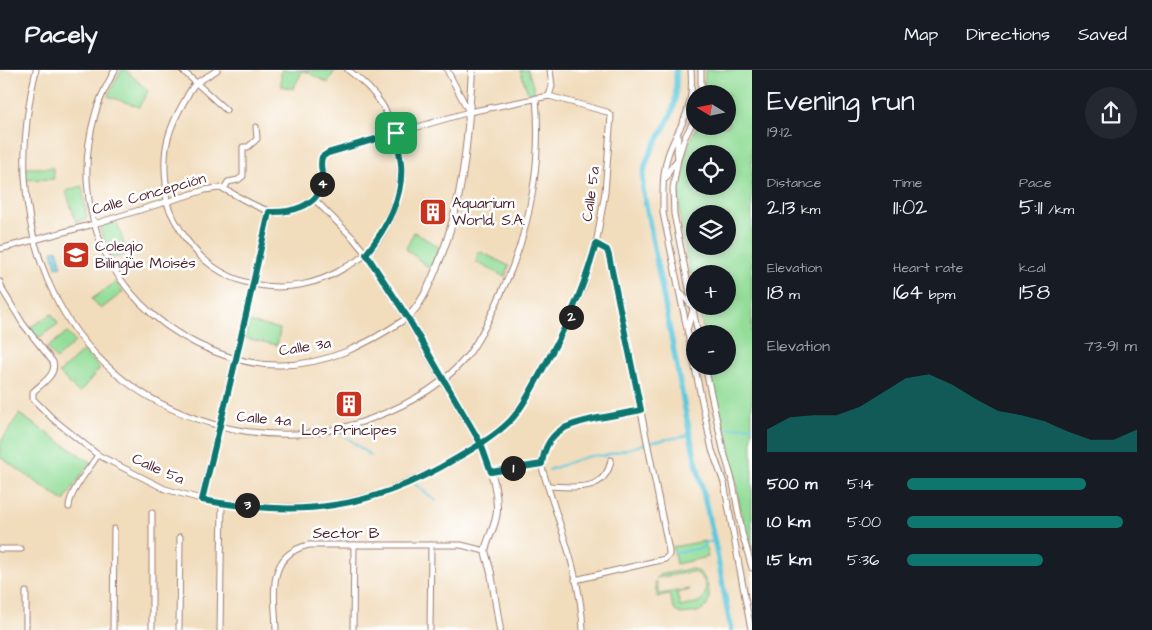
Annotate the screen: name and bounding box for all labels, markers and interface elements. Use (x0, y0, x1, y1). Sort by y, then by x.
text: Pacely (25, 18, 98, 52)
text: Map (904, 22, 938, 47)
text: Directions (966, 22, 1050, 47)
text: Saved (1078, 22, 1127, 47)
text: Evening run (767, 82, 915, 121)
north arrow (686, 85, 736, 135)
map controls (686, 85, 736, 375)
button: share (1085, 87, 1137, 139)
pin (375, 112, 417, 154)
icon: arrive (382, 119, 410, 147)
text: 19:12 (767, 121, 792, 143)
button: locate (686, 145, 736, 195)
street label: Calle 5a (577, 165, 605, 223)
street label: Calle Concepción (90, 168, 209, 220)
pin: 4 (310, 172, 334, 196)
text: Distance (767, 173, 821, 193)
text: Time (893, 173, 922, 193)
text: Pace (1019, 173, 1051, 193)
text: 4 (318, 174, 327, 194)
place label: Aquarium World, S.A. (452, 193, 525, 231)
text: 2.13 (767, 193, 795, 222)
text: 11:02 (893, 193, 927, 222)
text: 5:11 (1019, 193, 1043, 222)
building icon: Aquarium World, S.A. (418, 197, 448, 227)
text: km (795, 200, 820, 220)
text: /km (1043, 200, 1074, 220)
button: layers (686, 205, 736, 255)
place label: Colegio Bilingüe Moisés (95, 236, 196, 275)
school or university icon: Colegio Bilingüe Moisés (61, 240, 91, 270)
text: Elevation (767, 258, 822, 278)
text: Heart rate (893, 258, 963, 278)
text: kcal (1019, 258, 1046, 278)
button: + (686, 265, 736, 315)
text: 18 (767, 278, 783, 307)
text: 164 (893, 278, 923, 307)
text: 158 (1019, 278, 1050, 307)
text: m (783, 285, 800, 305)
text: bpm (923, 285, 955, 305)
pin: 2 (558, 304, 584, 330)
text: 2 (567, 307, 576, 327)
button: − (686, 325, 736, 375)
street label: Calle 3a (278, 332, 333, 361)
text: Elevation (767, 335, 830, 357)
text: 73–91 m (1084, 335, 1137, 357)
building icon: Los Principes (334, 389, 364, 419)
street label: Calle 4a (236, 406, 293, 432)
place label: Los Principes (301, 420, 397, 441)
street label: Calle 5a (128, 448, 188, 490)
pin: 1 (500, 456, 526, 480)
text: 1 (513, 458, 514, 478)
text: 500 m (767, 473, 817, 495)
text: 5:14 (847, 473, 874, 495)
pin: 3 (234, 492, 260, 518)
text: 3 (244, 495, 251, 515)
text: 1.0 km (767, 511, 810, 533)
text: 5:00 (847, 511, 881, 533)
street label: Sector B (313, 523, 380, 544)
text: 1.5 km (767, 549, 811, 571)
text: 5:36 (847, 549, 879, 571)

